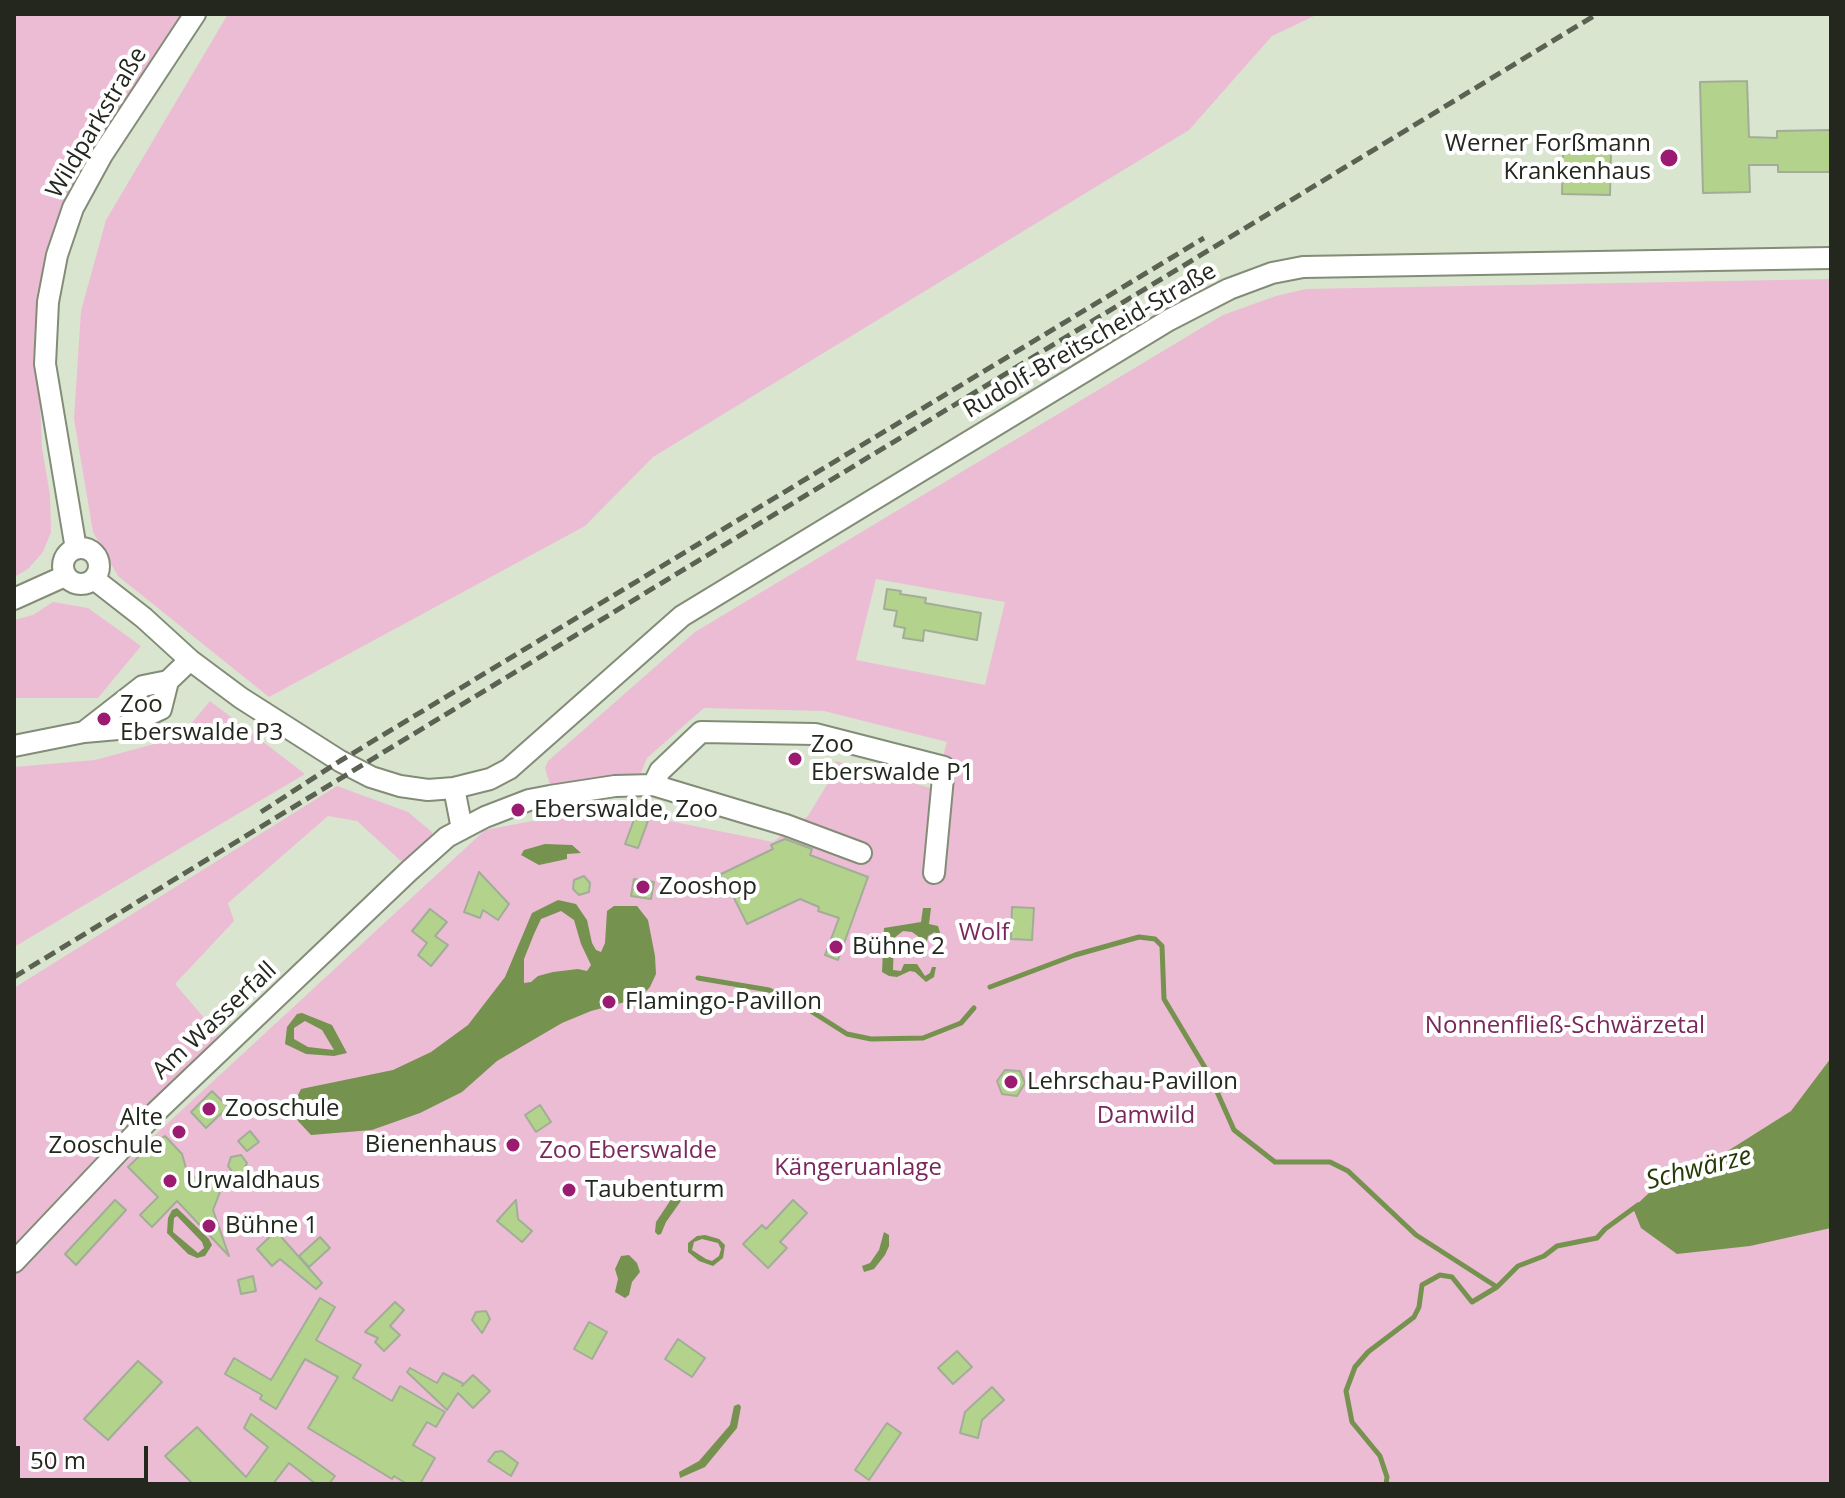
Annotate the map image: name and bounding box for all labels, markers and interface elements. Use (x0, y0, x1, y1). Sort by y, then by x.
street label: Wildparkstraße (41, 42, 153, 204)
place label: Werner Forßmann Krankenhaus (1445, 130, 1651, 186)
marker: Werner Forßmann Krankenhaus (1658, 147, 1680, 169)
street label: Rudolf-Breitscheid-Straße (959, 257, 1221, 425)
place label: Zoo Eberswalde P3 (120, 691, 283, 747)
marker: Zoo Eberswalde P3 (95, 710, 113, 728)
place label: Zoo Eberswalde P1 (811, 731, 974, 787)
marker: Zoo Eberswalde P1 (786, 750, 804, 768)
place label: Eberswalde, Zoo (534, 796, 718, 824)
marker: Eberswalde, Zoo (509, 801, 527, 819)
place label: Zooshop (659, 873, 757, 901)
marker: Zooshop (634, 878, 652, 896)
park label: Wolf (959, 919, 1009, 947)
place label: Bühne 2 (852, 933, 945, 961)
marker: Bühne 2 (827, 938, 845, 956)
street label: Am Wasserfall (147, 956, 283, 1086)
place label: Flamingo-Pavillon (625, 988, 822, 1016)
marker: Flamingo-Pavillon (600, 993, 618, 1011)
park label: Nonnenfließ-Schwärzetal (1425, 1012, 1705, 1040)
place label: Lehrschau-Pavillon (1027, 1068, 1238, 1096)
marker: Lehrschau-Pavillon (1002, 1073, 1020, 1091)
place label: Zooschule (225, 1095, 340, 1123)
marker: Zooschule (200, 1100, 218, 1118)
park label: Damwild (1097, 1102, 1195, 1130)
place label: Alte Zooschule (48, 1104, 163, 1160)
marker: Alte Zooschule (170, 1123, 188, 1141)
place label: Bienenhaus (365, 1131, 497, 1159)
marker: Bienenhaus (504, 1136, 522, 1154)
park label: Zoo Eberswalde (539, 1137, 717, 1165)
water label: Schwärze (1643, 1141, 1755, 1197)
park label: Kängeruanlage (774, 1154, 942, 1182)
place label: Urwaldhaus (186, 1167, 320, 1195)
marker: Urwaldhaus (161, 1172, 179, 1190)
place label: Taubenturm (585, 1176, 724, 1204)
marker: Taubenturm (560, 1181, 578, 1199)
place label: Bühne 1 (225, 1212, 318, 1240)
marker: Bühne 1 (200, 1217, 218, 1235)
scale bar (20, 1430, 152, 1480)
text: 50 m (30, 1443, 86, 1476)

